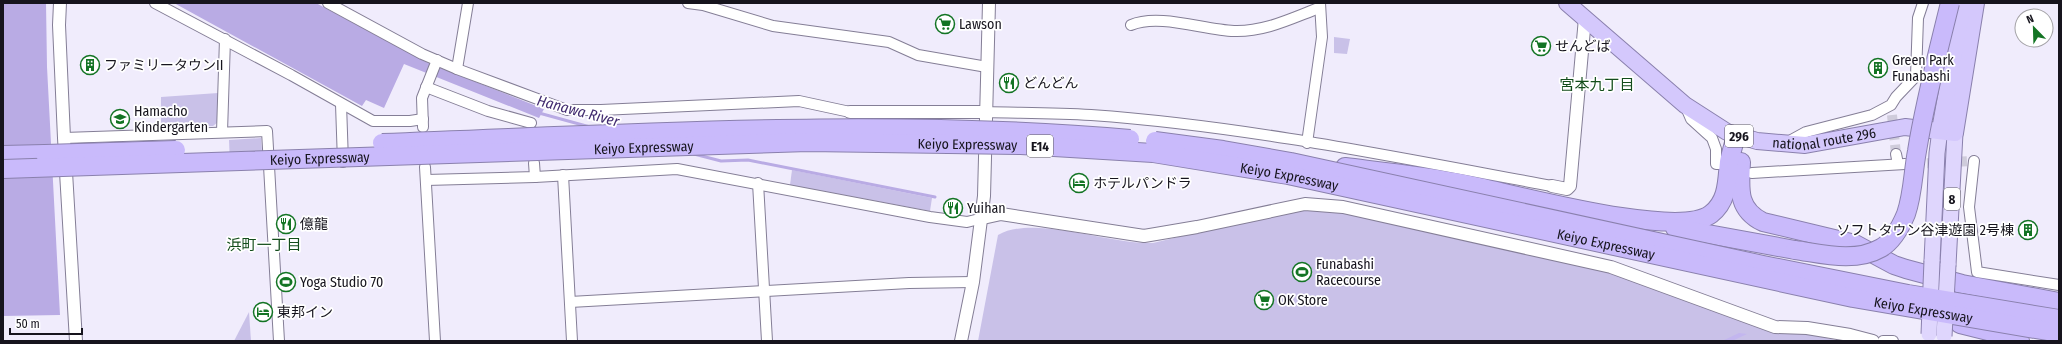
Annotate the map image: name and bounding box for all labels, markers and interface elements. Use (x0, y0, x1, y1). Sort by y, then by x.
north arrow (2014, 8, 2054, 48)
text: N (2025, 12, 2036, 27)
supermarket icon: Lawson (934, 13, 956, 35)
place label: Lawson (959, 16, 1002, 33)
supermarket icon: せんどば (1530, 35, 1552, 57)
place label: せんどば (1555, 38, 1611, 55)
place label: Green Park Funabashi (1892, 52, 1954, 85)
building icon: ファミリータウンII (79, 54, 101, 76)
place label: ファミリータウンII (104, 57, 223, 74)
building icon: Green Park Funabashi (1867, 57, 1889, 79)
restaurant icon: どんどん (998, 72, 1020, 94)
place label: どんどん (1023, 75, 1079, 92)
district label: 宮本九丁目 (1559, 76, 1635, 94)
water label: Hanawa River (535, 91, 622, 131)
place label: Hamacho Kindergarten (134, 103, 208, 136)
school or university icon: Hamacho Kindergarten (109, 108, 131, 130)
street label: national route 296 (1772, 124, 1877, 154)
road number: 296 (1725, 125, 1753, 147)
street label: Keiyo Expressway (918, 135, 1018, 153)
road number: E14 (1027, 135, 1053, 157)
street label: Keiyo Expressway (593, 137, 695, 158)
street label: Keiyo Expressway (270, 148, 371, 169)
street label: Keiyo Expressway (1239, 159, 1341, 194)
hotel icon: ホテルパンドラ (1068, 172, 1090, 194)
place label: ホテルパンドラ (1093, 175, 1192, 192)
road number: 8 (1944, 188, 1960, 210)
restaurant icon: Yuihan (942, 197, 964, 219)
place label: Yuihan (967, 200, 1006, 217)
restaurant icon: 億龍 (275, 213, 297, 235)
place label: 億龍 (300, 216, 328, 233)
building icon: ソフトタウン谷津遊園 2号棟 (2017, 219, 2039, 241)
place label: ソフトタウン谷津遊園 2号棟 (1837, 222, 2014, 239)
street label: Keiyo Expressway (1555, 225, 1657, 263)
district label: 浜町一丁目 (226, 236, 302, 254)
place label: Funabashi Racecourse (1316, 256, 1381, 289)
sports icon: Funabashi Racecourse (1291, 261, 1313, 283)
sports icon: Yoga Studio 70 (275, 271, 297, 293)
place label: Yoga Studio 70 (300, 274, 383, 291)
supermarket icon: OK Store (1253, 289, 1275, 311)
place label: OK Store (1278, 292, 1328, 309)
street label: Keiyo Expressway (1873, 293, 1975, 327)
hotel icon: 東邦イン (252, 301, 274, 323)
place label: 東邦イン (277, 304, 333, 321)
scale bar (10, 310, 82, 336)
text: 50 m (16, 317, 40, 331)

